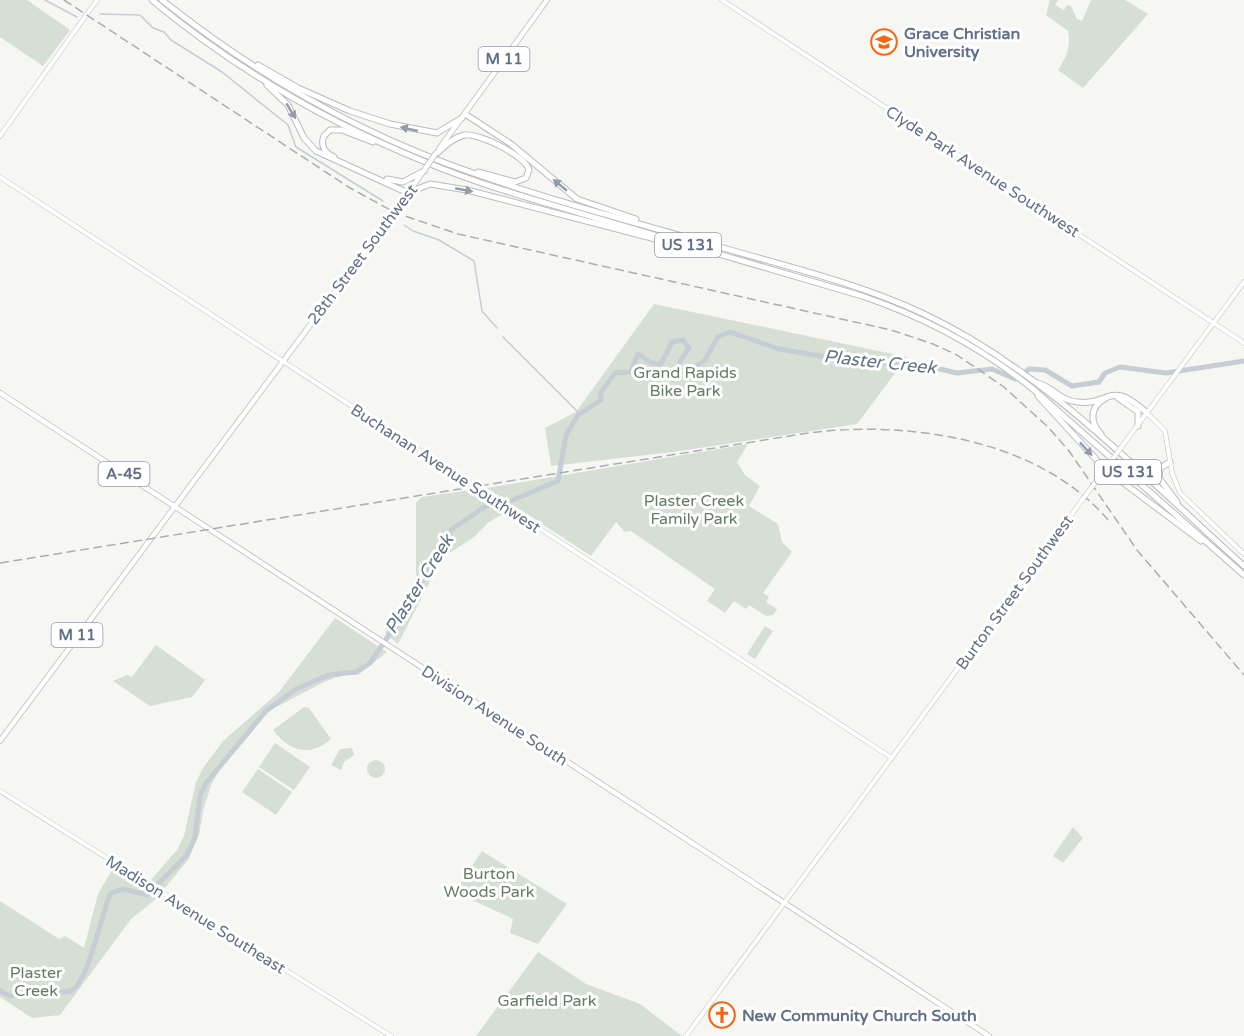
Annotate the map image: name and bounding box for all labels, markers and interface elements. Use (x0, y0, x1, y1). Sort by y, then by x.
place label: Grace Christian University (904, 24, 1020, 62)
school or university icon: Grace Christian University (869, 27, 899, 57)
road number: M 11 (478, 47, 530, 71)
street label: Clyde Park Avenue Southwest (882, 102, 1083, 242)
one-way arrow (286, 103, 296, 120)
one-way arrow (400, 123, 418, 133)
one-way arrow (552, 179, 568, 192)
street label: 28th Street Southwest (304, 181, 422, 329)
one-way arrow (454, 186, 473, 195)
road number: US 131 (655, 233, 721, 257)
water label: Plaster Creek (823, 345, 938, 379)
park label: Grand Rapids Bike Park (633, 363, 737, 401)
street label: Buchanan Avenue Southwest (347, 400, 544, 538)
one-way arrow (1079, 441, 1093, 456)
road number: US 131 (1095, 460, 1161, 484)
road number: A-45 (98, 462, 150, 486)
park label: Plaster Creek Family Park (644, 491, 744, 529)
street label: Burton Street Southwest (952, 511, 1078, 674)
water label: Plaster Creek (380, 529, 459, 638)
road number: M 11 (52, 623, 103, 647)
street label: Division Avenue South (418, 661, 571, 771)
street label: Madison Avenue Southeast (102, 851, 289, 979)
park label: Burton Woods Park (443, 864, 535, 902)
park label: Plaster Creek (10, 963, 63, 1001)
park label: Garfield Park (498, 991, 597, 1011)
church icon: New Community Church South (707, 1000, 737, 1030)
place label: New Community Church South (742, 1006, 977, 1026)

